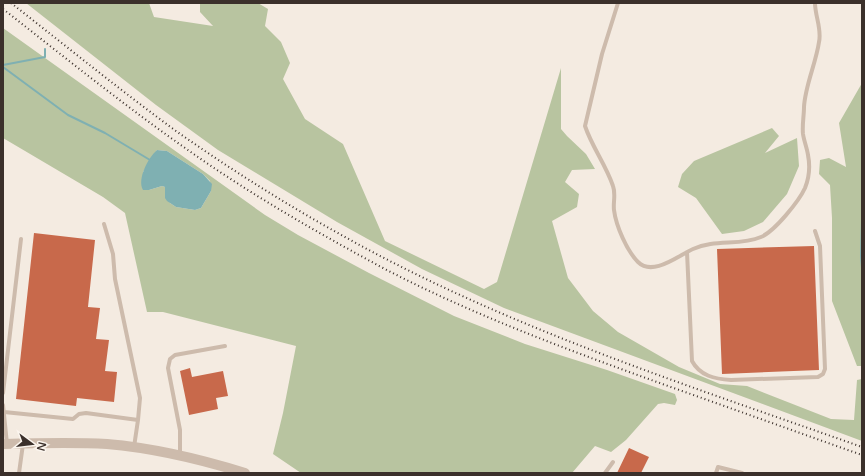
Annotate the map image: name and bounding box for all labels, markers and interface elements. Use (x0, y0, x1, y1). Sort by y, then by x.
north arrow (12, 424, 52, 464)
text: N (34, 441, 49, 452)

